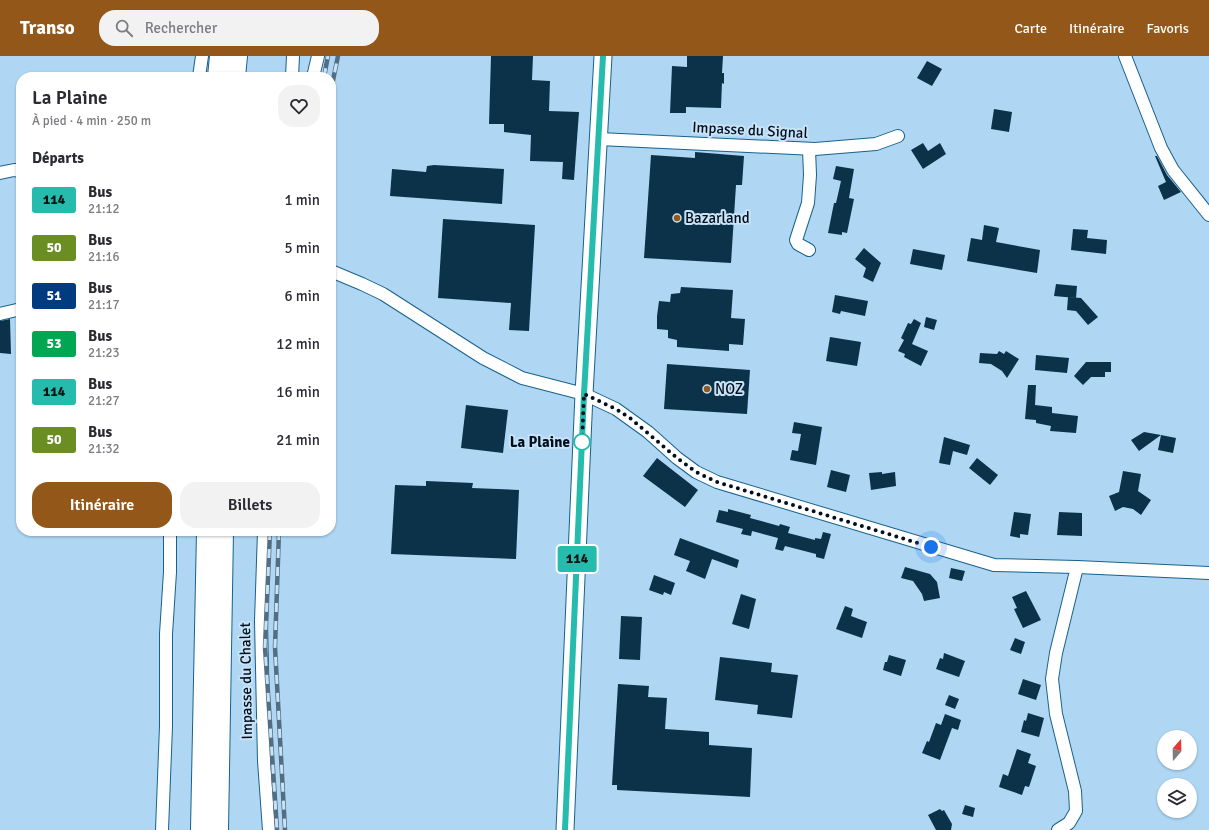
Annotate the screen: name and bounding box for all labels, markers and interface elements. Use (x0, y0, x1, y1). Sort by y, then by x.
search box (99, 10, 379, 46)
text: Transo (20, 16, 75, 40)
icon: search (113, 17, 135, 39)
text: Rechercher (145, 19, 217, 37)
text: Carte (1014, 20, 1047, 37)
text: Itinéraire (1069, 20, 1125, 37)
text: Favoris (1147, 20, 1189, 37)
button: heart (278, 85, 320, 127)
text: La Plaine (32, 86, 108, 110)
text: À pied · 4 min · 250 m (32, 113, 151, 129)
street label: Impasse du Signal (692, 118, 808, 142)
text: Départs (32, 149, 84, 167)
text: Bus (88, 183, 112, 201)
text: 114 (43, 191, 65, 208)
text: 1 min (284, 191, 320, 209)
text: 21:12 (88, 201, 120, 217)
place label: Bazarland (685, 209, 750, 227)
marker: Bazarland (672, 213, 682, 223)
text: Bus (88, 231, 112, 249)
text: 50 (46, 239, 62, 256)
text: 5 min (284, 239, 320, 257)
text: 21:16 (88, 249, 120, 265)
text: Bus (88, 279, 112, 297)
text: 51 (46, 287, 62, 304)
text: 6 min (284, 287, 320, 305)
text: 21:17 (88, 297, 120, 313)
text: Bus (88, 327, 112, 345)
text: 53 (46, 335, 62, 352)
text: 12 min (276, 335, 320, 353)
text: 21:23 (88, 345, 120, 361)
text: Bus (88, 375, 112, 393)
place label: NOZ (715, 380, 743, 398)
text: 114 (43, 383, 65, 400)
text: 16 min (276, 383, 320, 401)
marker: NOZ (702, 384, 712, 394)
text: 21:27 (88, 393, 120, 409)
text: Bus (88, 423, 112, 441)
text: 50 (46, 431, 62, 448)
text: 21 min (276, 431, 320, 449)
place label: La Plaine (510, 433, 570, 451)
marker: La Plaine (573, 433, 591, 451)
text: 21:32 (88, 441, 120, 457)
button: Itinéraire (32, 482, 172, 528)
button: Billets (180, 482, 320, 528)
your location (921, 537, 941, 557)
line badge: 114 (554, 546, 600, 572)
text: 114 (566, 550, 588, 567)
street label: Impasse du Chalet (236, 622, 256, 740)
north arrow (1157, 730, 1197, 770)
map controls (1157, 730, 1197, 818)
button: layers (1157, 778, 1197, 818)

